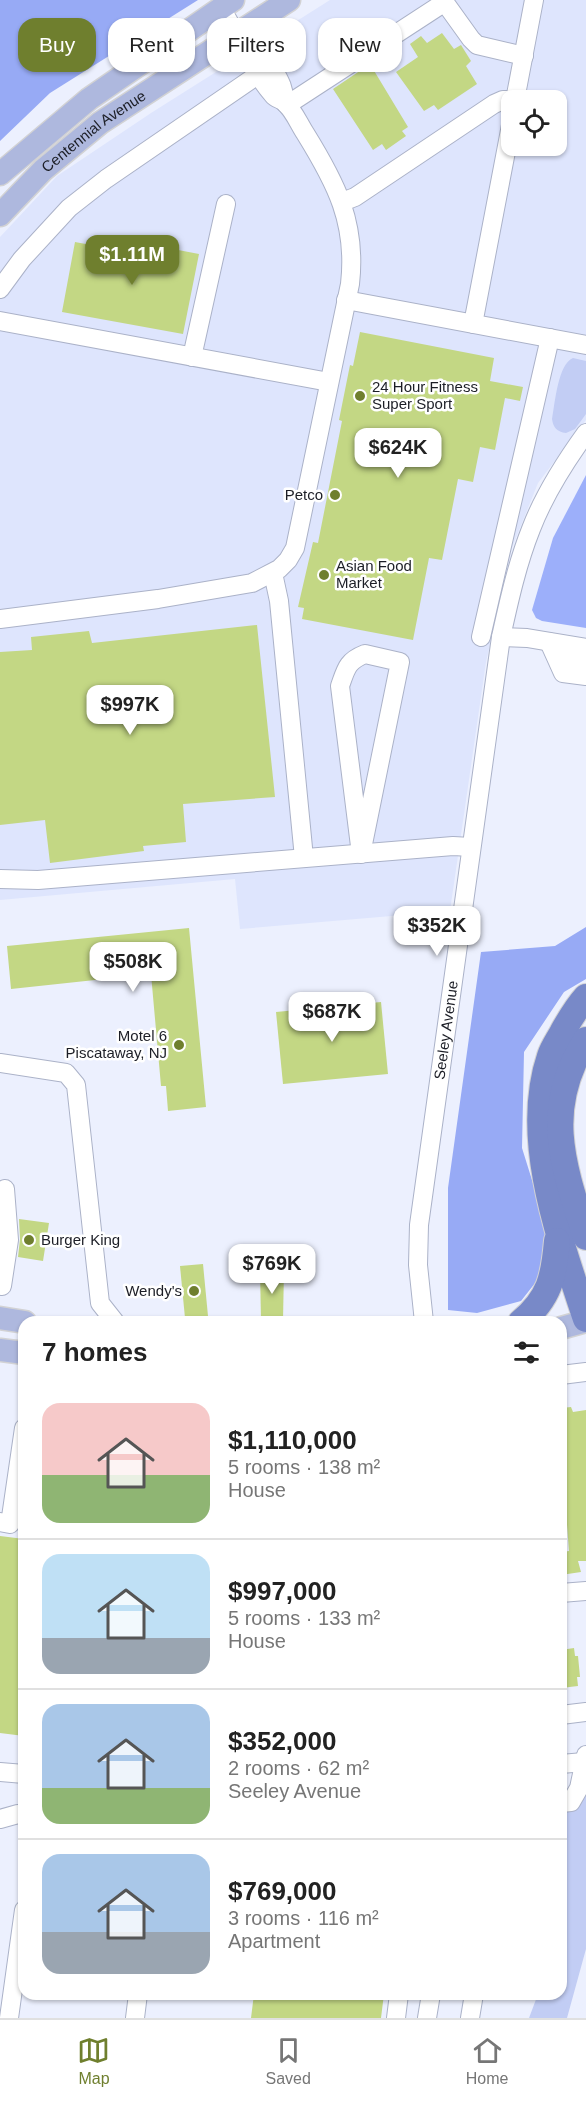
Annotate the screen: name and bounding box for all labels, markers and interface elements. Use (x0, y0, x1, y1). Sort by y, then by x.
chip: Buy (18, 18, 96, 72)
chip: Rent (108, 18, 195, 72)
chip: Filters (207, 18, 306, 72)
chip: New (318, 18, 402, 72)
street label: Centennial Avenue (38, 87, 149, 176)
map controls (501, 90, 567, 156)
button: locate (501, 90, 567, 156)
pin: $1.11M (83, 235, 181, 286)
text: $1.11M (99, 243, 165, 265)
place label: 24 Hour Fitness Super Sport (372, 378, 478, 412)
marker: 24 Hour Fitness Super Sport (353, 389, 367, 403)
pin: $624K (356, 428, 440, 479)
text: $624K (369, 436, 427, 458)
place label: Petco (285, 486, 323, 503)
marker: Petco (328, 488, 342, 502)
place label: Asian Food Market (336, 557, 412, 591)
marker: Asian Food Market (317, 568, 331, 582)
pin: $997K (88, 685, 172, 736)
text: $997K (101, 693, 159, 715)
pin: $352K (395, 906, 479, 957)
text: $352K (408, 914, 466, 936)
pin: $508K (91, 942, 175, 993)
text: $508K (104, 950, 162, 972)
street label: Seeley Avenue (430, 980, 461, 1081)
pin: $687K (290, 992, 374, 1043)
text: $687K (303, 1000, 361, 1022)
place label: Motel 6 Piscataway, NJ (66, 1027, 167, 1061)
marker: Motel 6 Piscataway, NJ (172, 1038, 186, 1052)
place label: Burger King (41, 1231, 120, 1248)
marker: Burger King (22, 1233, 36, 1247)
pin: $769K (230, 1244, 314, 1295)
text: $769K (243, 1252, 301, 1274)
place label: Wendy's (125, 1282, 182, 1299)
marker: Wendy's (187, 1284, 201, 1298)
icon: filters (510, 1336, 543, 1369)
text: 7 homes (42, 1337, 148, 1367)
text: $1,110,000 (228, 1425, 357, 1455)
icon: home (90, 1427, 162, 1499)
text: 5 rooms · 138 m² (228, 1456, 380, 1478)
text: House (228, 1479, 286, 1501)
text: $997,000 (228, 1576, 336, 1606)
icon: home (90, 1578, 162, 1650)
text: 5 rooms · 133 m² (228, 1607, 380, 1629)
text: House (228, 1630, 286, 1652)
text: $352,000 (228, 1726, 336, 1756)
icon: home (90, 1728, 162, 1800)
text: 2 rooms · 62 m² (228, 1757, 369, 1779)
text: Seeley Avenue (228, 1780, 361, 1802)
text: $769,000 (228, 1876, 336, 1906)
icon: home (90, 1878, 162, 1950)
text: 3 rooms · 116 m² (228, 1907, 379, 1929)
text: Apartment (228, 1930, 320, 1952)
tab: Map (77, 2034, 110, 2088)
tab: Saved (265, 2034, 311, 2088)
tab: Home (466, 2034, 508, 2088)

